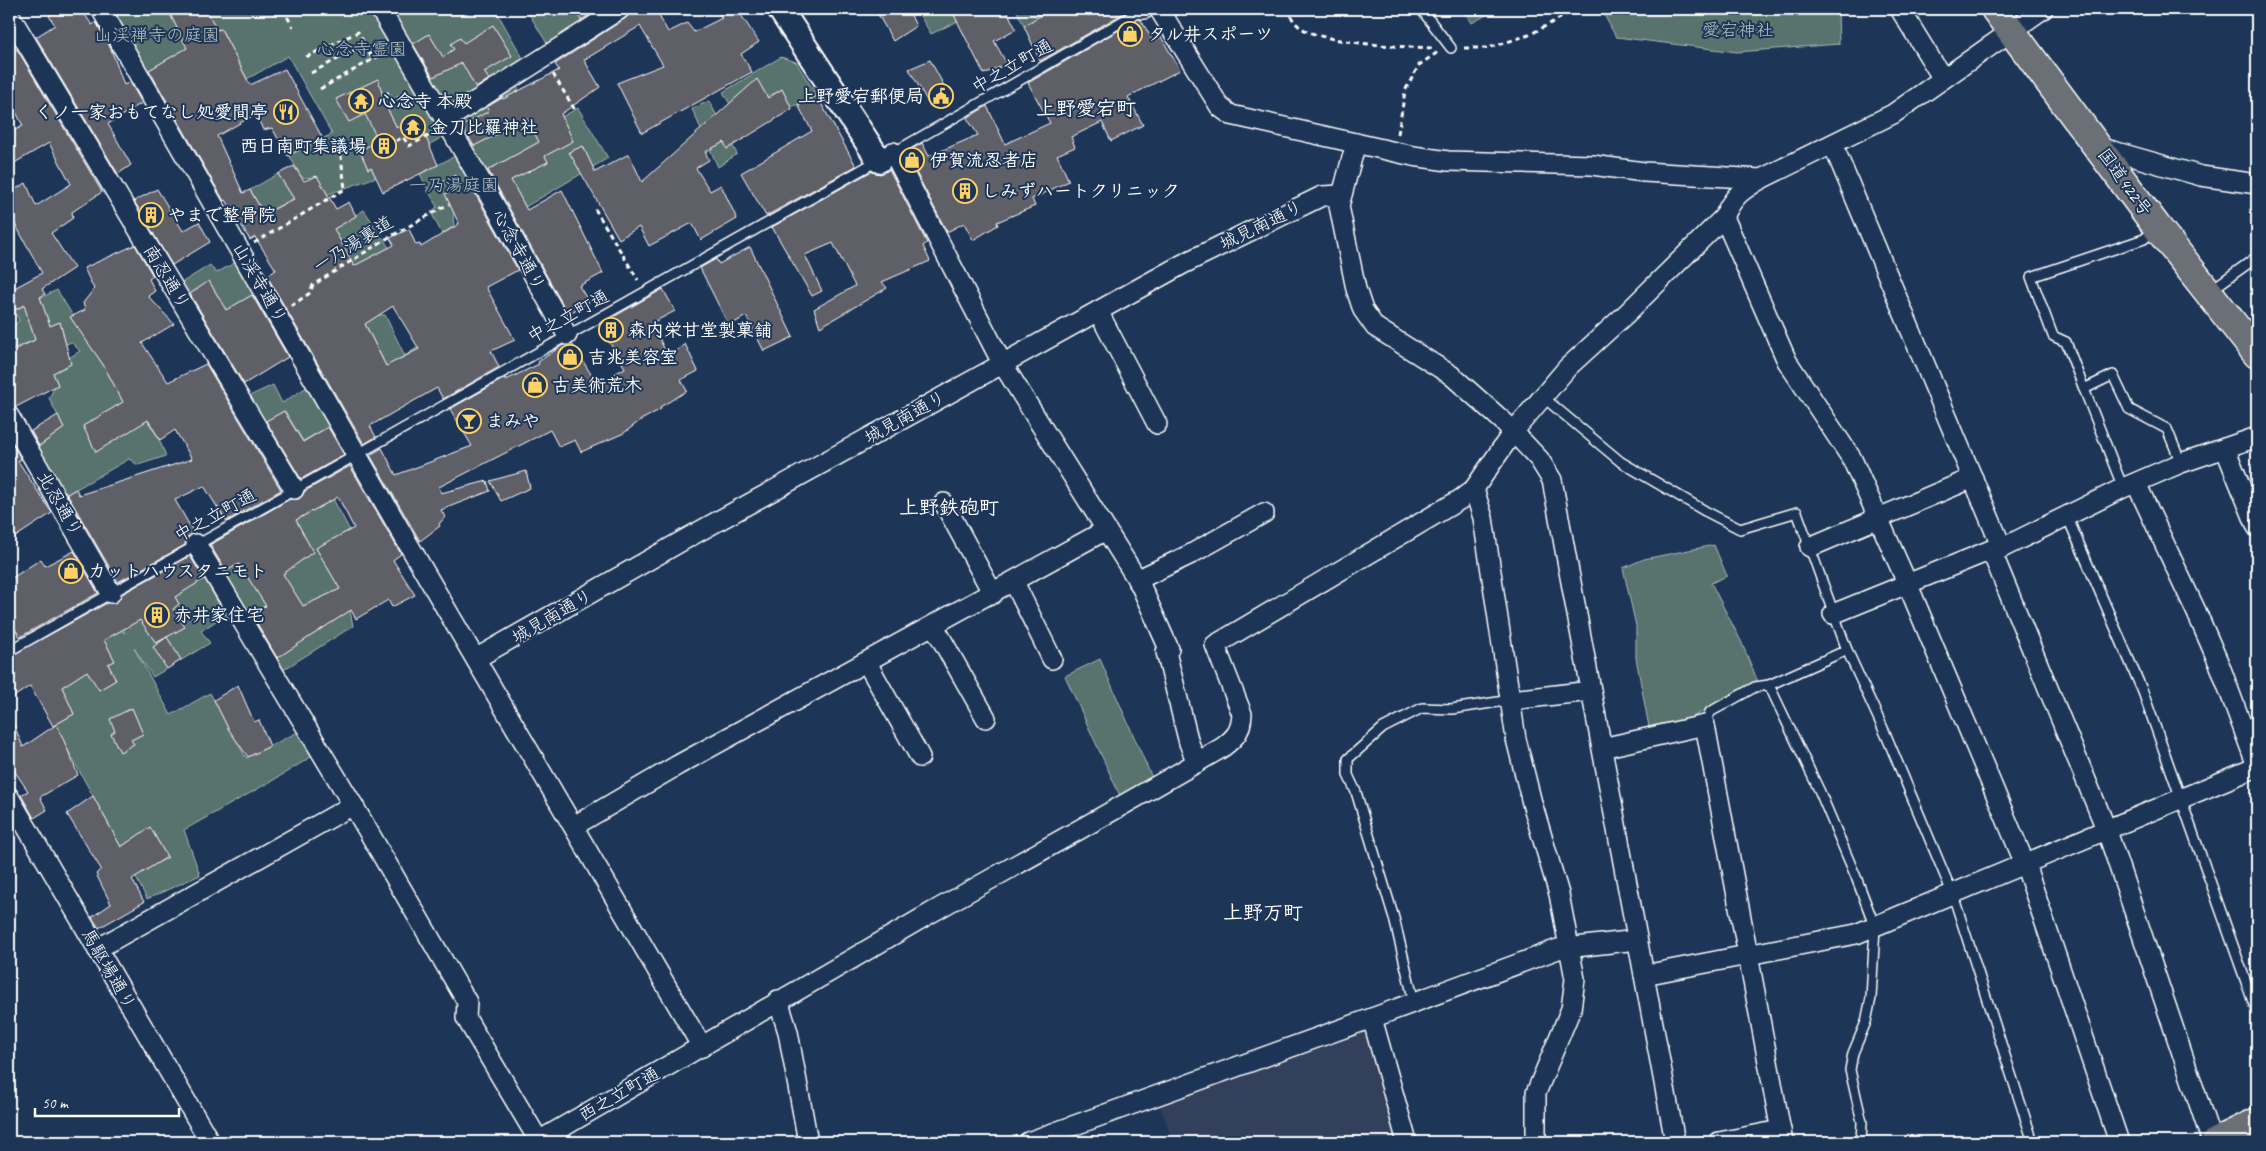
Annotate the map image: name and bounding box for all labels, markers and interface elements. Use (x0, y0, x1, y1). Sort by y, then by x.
park label: 愛宕神社 (1702, 19, 1774, 41)
shop icon: タル井スポーツ (1117, 21, 1143, 47)
place label: タル井スポーツ (1148, 23, 1273, 45)
park label: 山渓禅寺の庭園 (94, 24, 220, 46)
street label: 中之立町通 (968, 34, 1056, 98)
park label: 心念寺霊園 (317, 38, 407, 60)
public building icon: 上野愛宕郵便局 (928, 83, 954, 109)
place label: 上野愛宕郵便局 (798, 85, 924, 107)
temple icon: 心念寺 本殿 (348, 88, 374, 114)
place label: 心念寺 本殿 (378, 90, 472, 112)
district label: 上野愛宕町 (1036, 96, 1136, 121)
restaurant icon: くノ一家おもてなし処愛間亭 (273, 99, 299, 125)
place label: くノ一家おもてなし処愛間亭 (35, 101, 268, 123)
temple icon: 金刀比羅神社 (400, 114, 426, 140)
place label: 金刀比羅神社 (430, 116, 538, 138)
building icon: 西日南町集議場 (371, 133, 397, 159)
place label: 西日南町集議場 (240, 135, 366, 157)
street label: 国道422号 (2093, 144, 2157, 220)
shop icon: 伊賀流忍者店 (899, 147, 925, 173)
place label: 伊賀流忍者店 (930, 149, 1038, 171)
park label: 一乃湯庭園 (409, 174, 499, 196)
building icon: しみずハートクリニック (952, 178, 978, 204)
place label: しみずハートクリニック (982, 180, 1180, 202)
street label: 城見南通り (1216, 195, 1306, 255)
building icon: やまで整骨院 (138, 202, 164, 228)
place label: やまで整骨院 (168, 204, 276, 226)
street label: 心念寺通り (488, 205, 550, 295)
street label: 一乃湯裏道 (309, 211, 397, 277)
street label: 山渓寺通り (228, 239, 292, 327)
street label: 南忍通り (139, 240, 195, 314)
street label: 中之立町通 (523, 285, 613, 347)
building icon: 森内栄甘堂製菓舗 (598, 317, 624, 343)
place label: 森内栄甘堂製菓舗 (628, 319, 772, 341)
shop icon: 吉兆美容室 (557, 344, 583, 370)
place label: 吉兆美容室 (588, 346, 678, 368)
shop icon: 古美術荒木 (522, 372, 548, 398)
place label: 古美術荒木 (552, 374, 642, 396)
street label: 城見南通り (860, 386, 950, 448)
bar icon: まみや (456, 408, 482, 434)
place label: まみや (486, 410, 540, 432)
street label: 北忍通り (32, 467, 88, 541)
street label: 中之立町通 (170, 484, 260, 546)
district label: 上野鉄砲町 (899, 495, 999, 520)
shop icon: カットハウスタニモト (58, 558, 84, 584)
place label: カットハウスタニモト (88, 560, 267, 582)
street label: 城見南通り (508, 584, 596, 648)
building icon: 赤井家住宅 (144, 602, 170, 628)
place label: 赤井家住宅 (174, 604, 264, 626)
district label: 上野万町 (1223, 900, 1303, 925)
street label: 馬駆場通り (77, 925, 141, 1013)
street label: 西之立町通 (575, 1062, 663, 1126)
scale bar (35, 1086, 179, 1118)
text: 50 m (42, 1094, 69, 1113)

